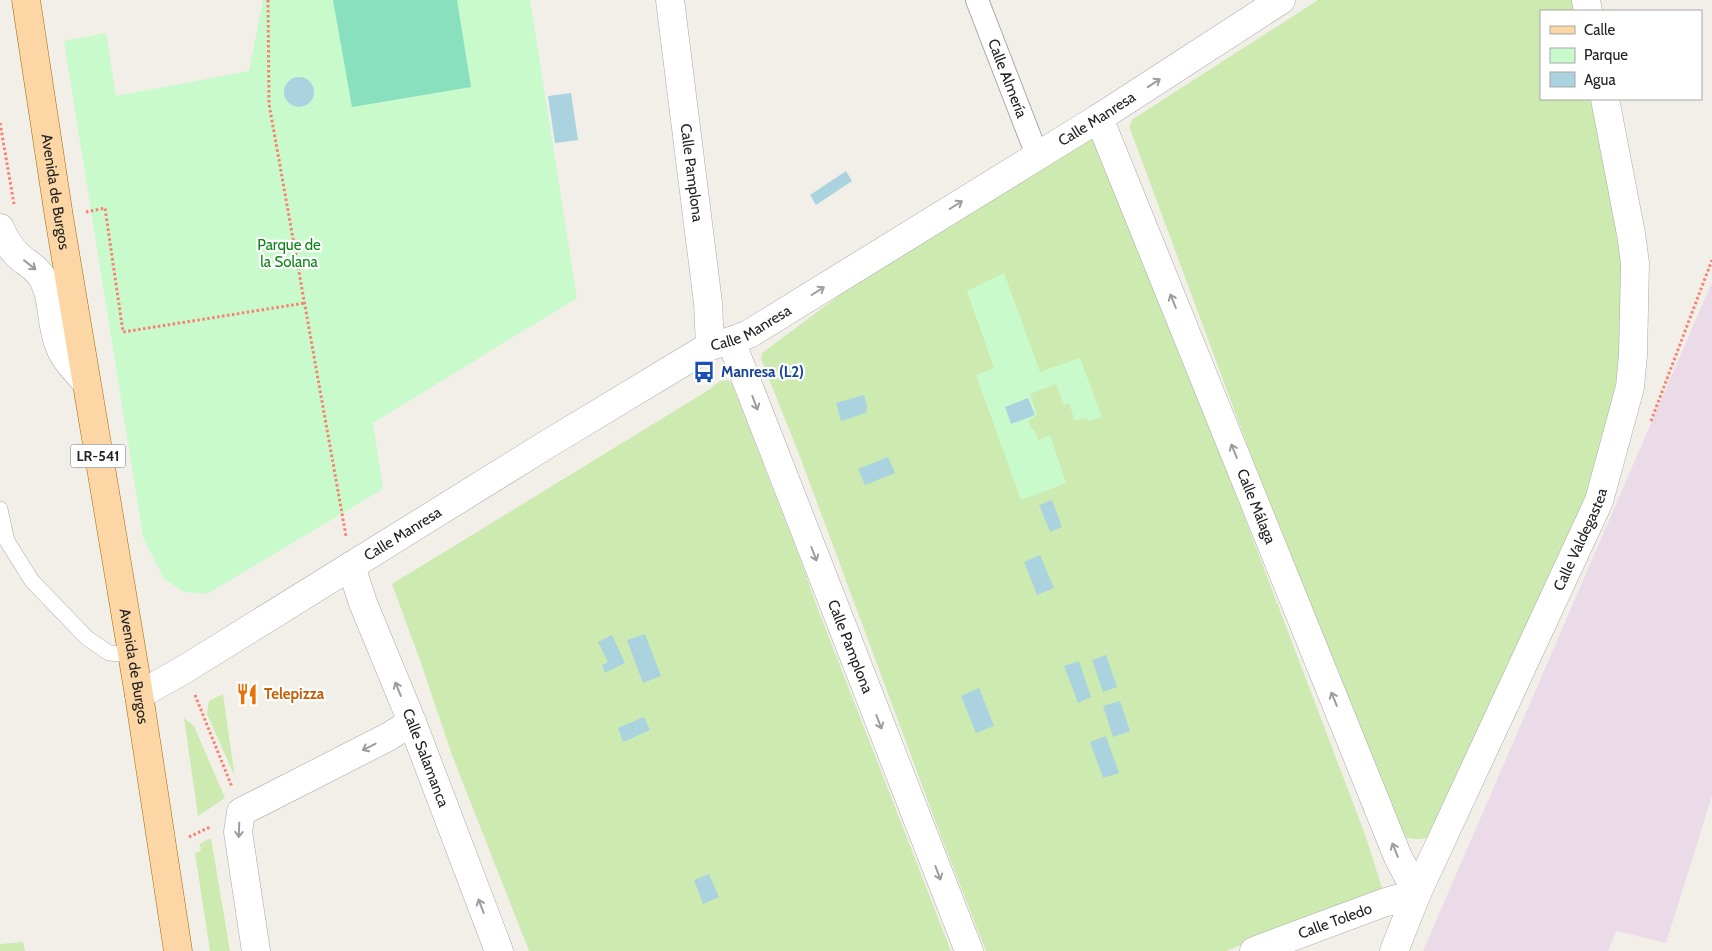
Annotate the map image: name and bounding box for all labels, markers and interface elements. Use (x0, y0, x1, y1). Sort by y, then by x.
legend (1540, 10, 1702, 100)
text: Calle (1584, 21, 1615, 39)
street label: Calle Almería (984, 36, 1031, 121)
text: Parque (1584, 46, 1628, 64)
text: Agua (1584, 71, 1616, 89)
one-way arrow (1146, 77, 1160, 87)
street label: Calle Manresa (1055, 87, 1139, 150)
street label: Calle Pamplona (677, 122, 707, 224)
street label: Avenida de Burgos (37, 133, 73, 251)
one-way arrow (949, 200, 963, 210)
park label: Parque de la Solana (257, 236, 321, 271)
one-way arrow (23, 260, 36, 271)
one-way arrow (811, 286, 825, 296)
one-way arrow (1167, 293, 1176, 308)
street label: Calle Manresa (709, 301, 795, 355)
bus stop icon: Manresa (L2) (691, 359, 717, 385)
place label: Manresa (L2) (721, 363, 804, 381)
one-way arrow (751, 395, 760, 410)
road number: LR-541 (70, 444, 126, 468)
one-way arrow (1228, 444, 1238, 459)
street label: Calle Málaga (1233, 466, 1280, 547)
street label: Calle Valdegastea (1550, 486, 1611, 594)
street label: Calle Manresa (361, 503, 445, 565)
one-way arrow (810, 546, 819, 561)
street label: Calle Pamplona (824, 597, 877, 697)
street label: Avenida de Burgos (116, 607, 152, 725)
restaurant icon: Telepizza (234, 681, 260, 707)
one-way arrow (393, 681, 402, 697)
place label: Telepizza (264, 685, 325, 703)
one-way arrow (1329, 692, 1338, 707)
street label: Calle Salamanca (399, 706, 453, 810)
one-way arrow (876, 714, 885, 729)
one-way arrow (362, 742, 377, 752)
one-way arrow (235, 822, 244, 838)
one-way arrow (1390, 843, 1399, 858)
one-way arrow (934, 865, 944, 880)
one-way arrow (476, 898, 485, 914)
street label: Calle Toledo (1296, 899, 1374, 943)

